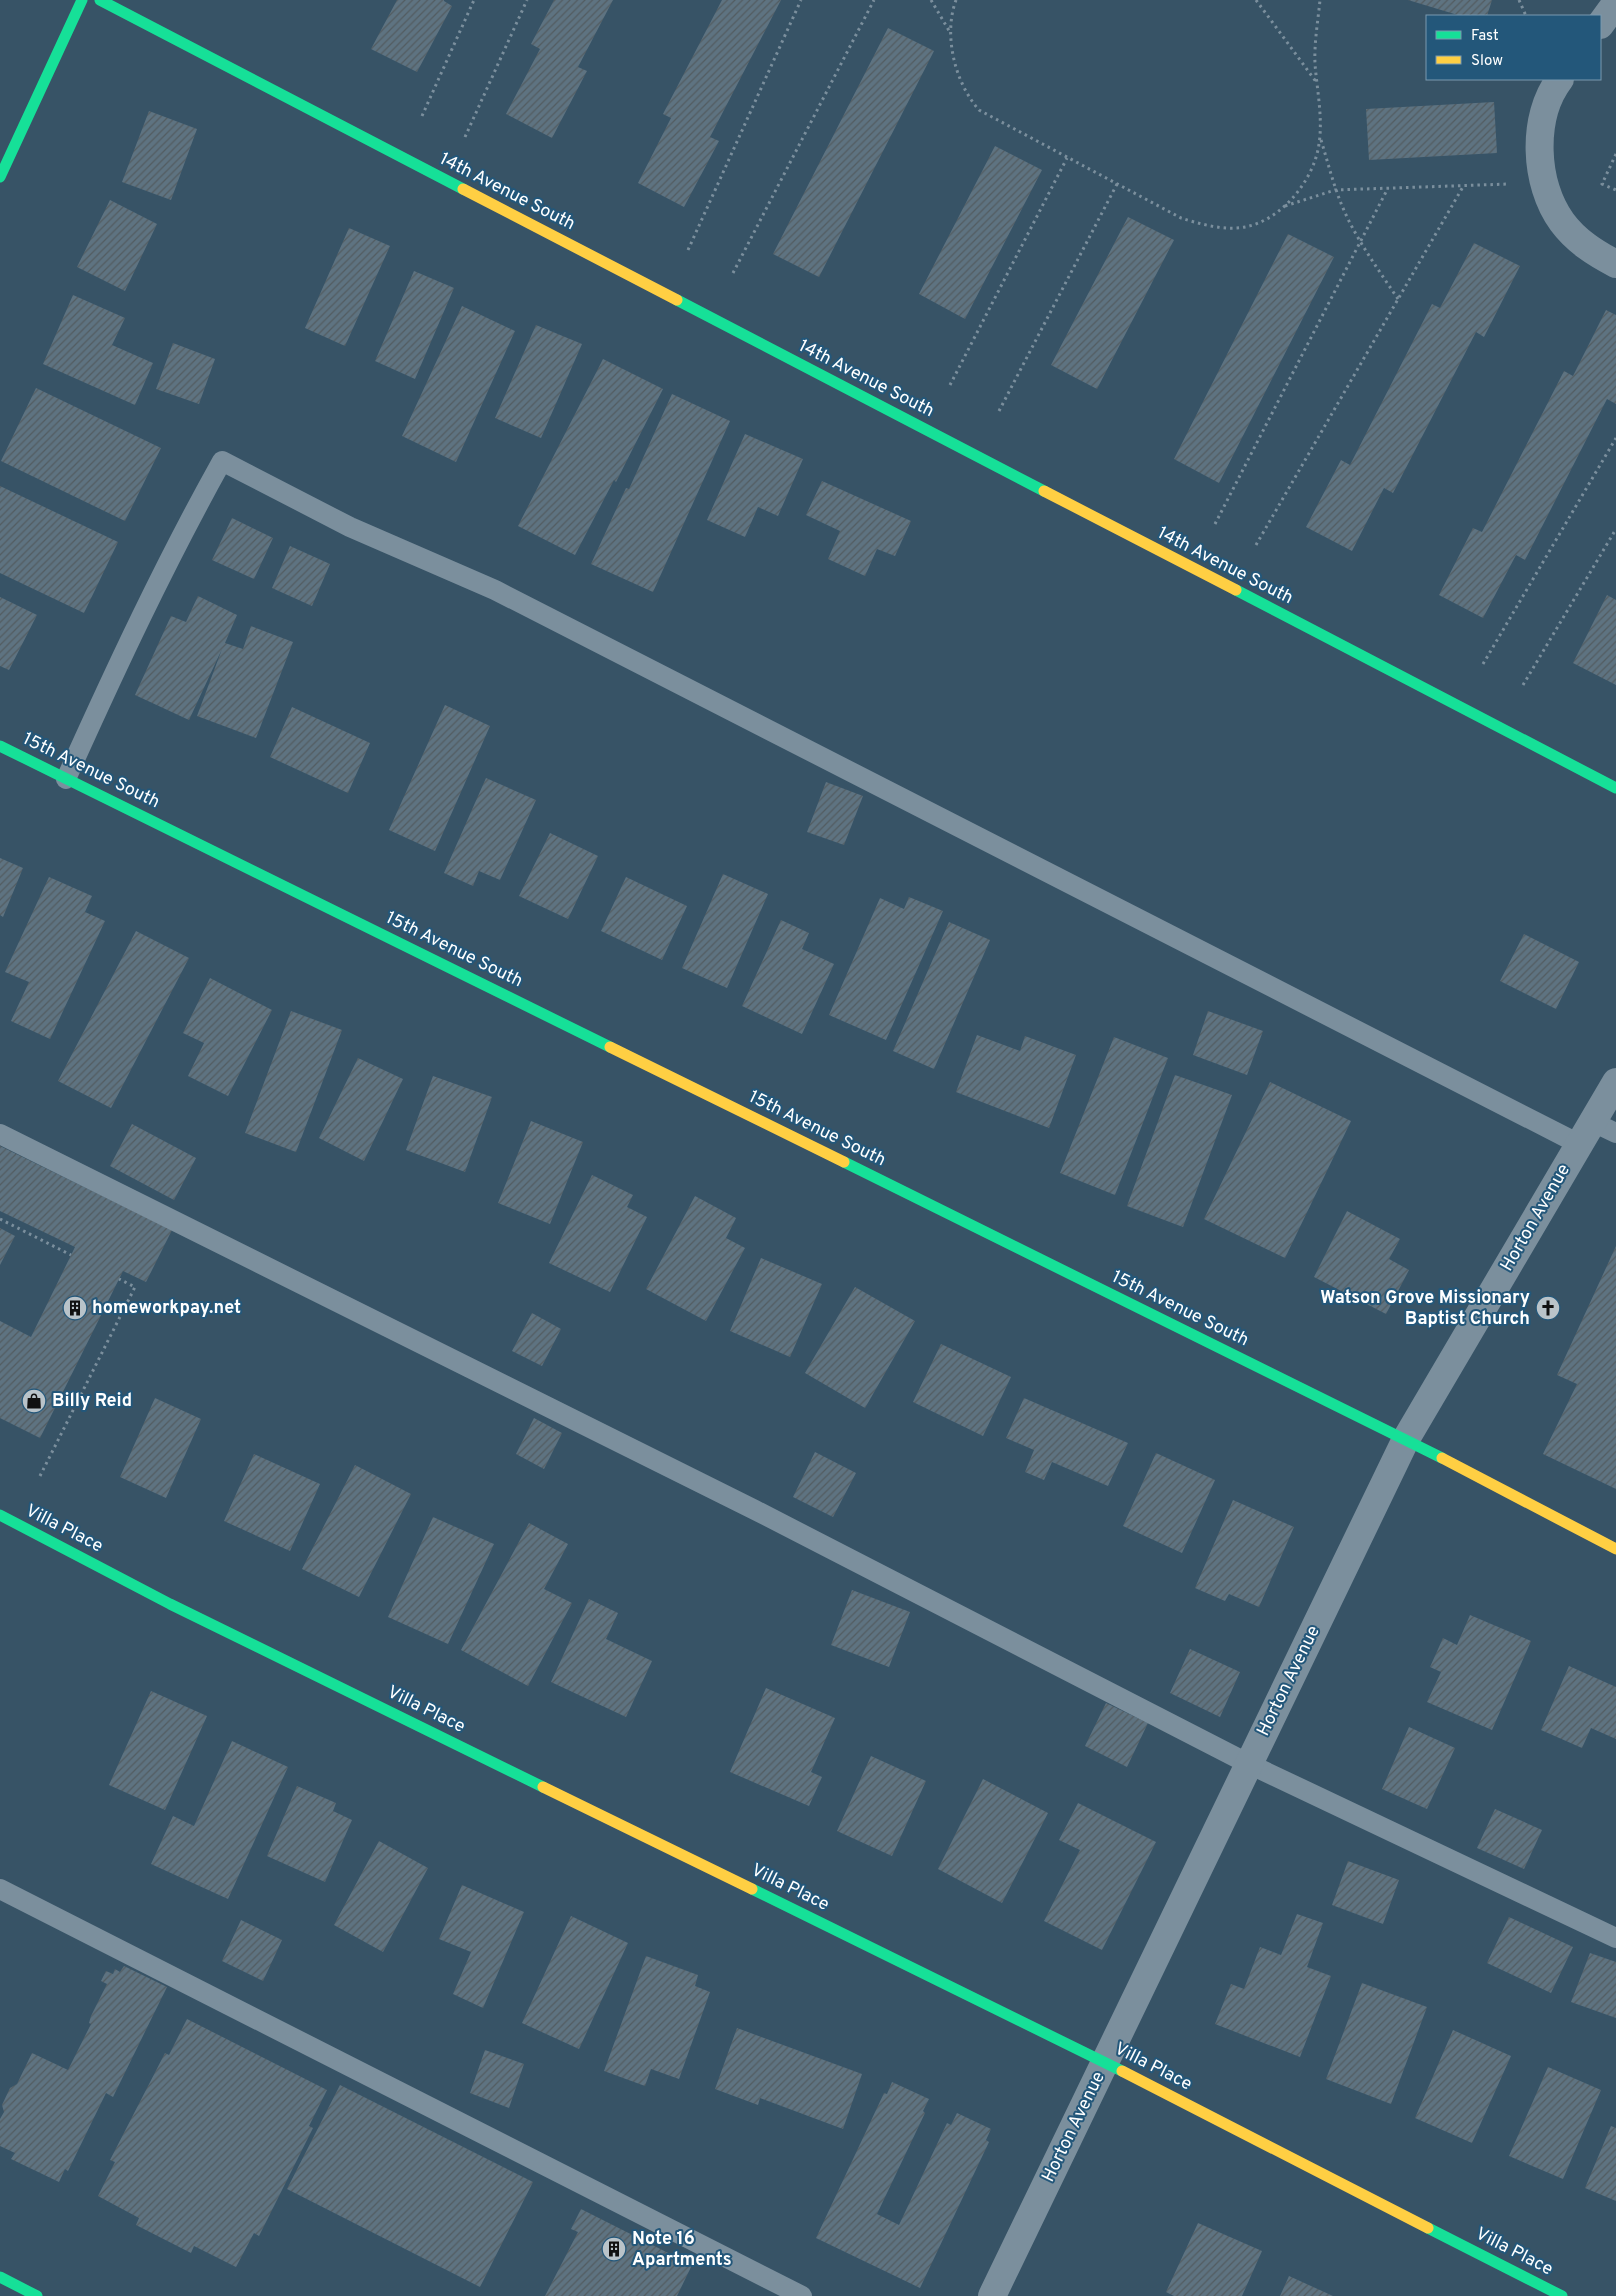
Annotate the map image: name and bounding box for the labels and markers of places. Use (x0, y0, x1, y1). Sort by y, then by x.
place label: Watson Grove Missionary Baptist Church (1320, 1287, 1530, 1331)
building icon: homeworkpay.net (62, 1295, 88, 1321)
church icon: Watson Grove Missionary Baptist Church (1535, 1295, 1561, 1321)
place label: homeworkpay.net (92, 1297, 241, 1320)
shop icon: Billy Reid (21, 1388, 47, 1414)
place label: Billy Reid (52, 1390, 132, 1413)
place label: Note 16 Apartments (632, 2228, 732, 2272)
building icon: Note 16 Apartments (601, 2236, 627, 2262)

